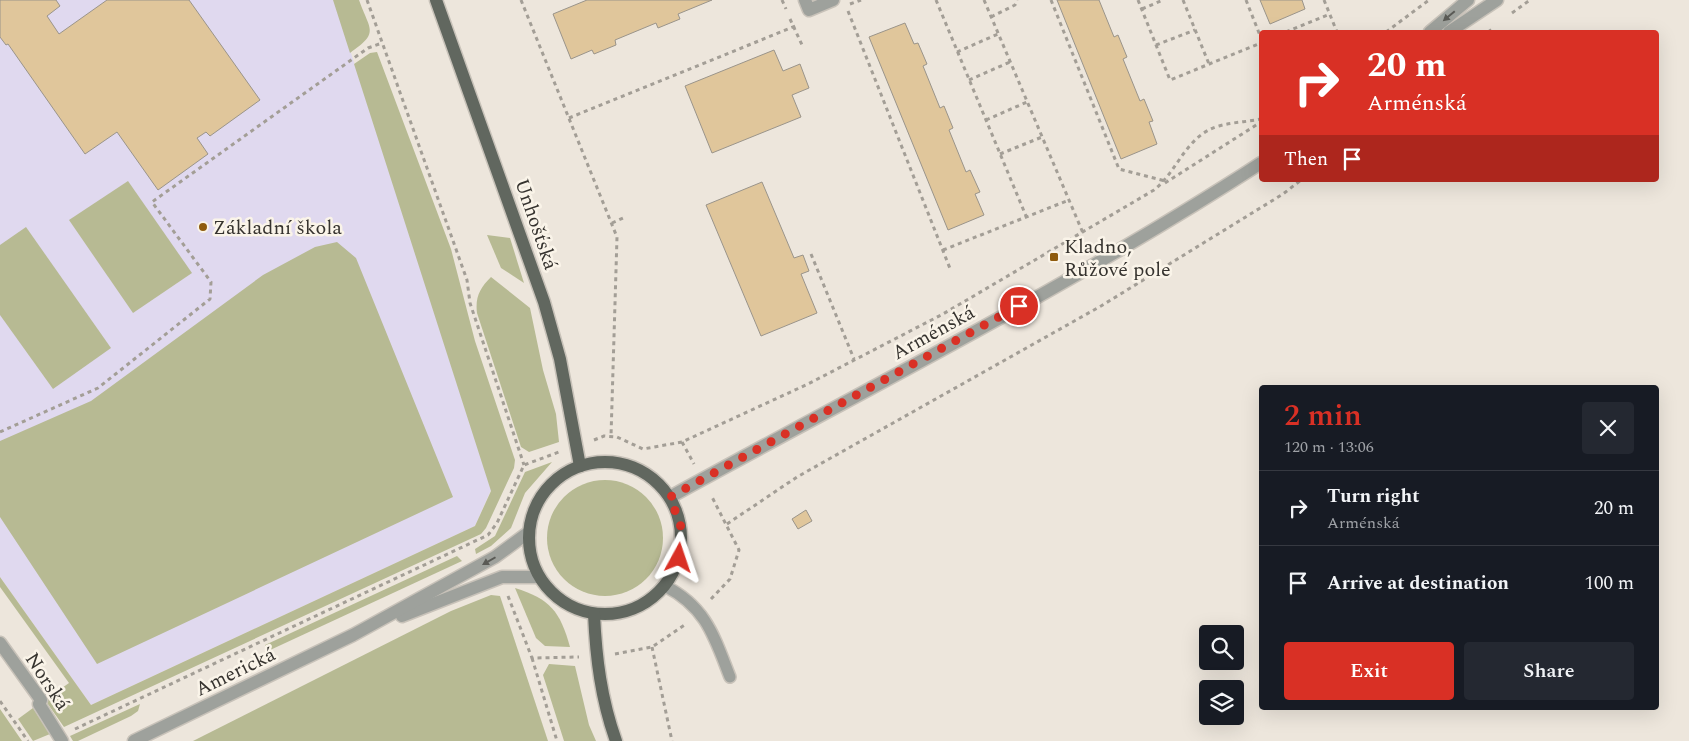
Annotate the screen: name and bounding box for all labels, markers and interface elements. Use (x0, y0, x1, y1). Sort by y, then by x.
one-way arrow (1443, 11, 1456, 22)
text: 20 m (1367, 39, 1447, 92)
icon: right (1284, 50, 1349, 115)
text: Arménská (1367, 87, 1467, 120)
text: Then (1284, 145, 1328, 174)
icon: arrive (1338, 145, 1366, 173)
street label: Unhošťská (506, 175, 566, 274)
place label: Základní škola (213, 213, 342, 243)
marker: Základní škola (197, 221, 209, 233)
place label: Kladno, Růžové pole (1064, 232, 1171, 285)
marker: Kladno, Růžové pole (1048, 251, 1060, 263)
pin (998, 285, 1040, 327)
icon: arrive (1005, 292, 1033, 320)
street label: Arménská (887, 298, 981, 368)
text: 2 min (1284, 393, 1362, 439)
button: close (1582, 402, 1634, 454)
text: 120 m · 13:06 (1284, 435, 1374, 459)
text: Turn right (1327, 482, 1420, 511)
icon: right (1284, 494, 1312, 522)
text: 20 m (1594, 494, 1634, 523)
text: Arménská (1327, 511, 1400, 535)
position arrow (652, 531, 704, 583)
one-way arrow (483, 556, 496, 565)
icon: arrive (1284, 569, 1312, 597)
text: Arrive at destination (1327, 569, 1509, 598)
text: 100 m (1584, 569, 1634, 598)
map controls (1199, 625, 1244, 725)
button: search (1199, 625, 1244, 670)
street label: Americká (190, 639, 281, 704)
button: Exit (1284, 642, 1454, 700)
button: Share (1464, 642, 1634, 700)
street label: Norská (17, 647, 77, 717)
button: layers (1199, 680, 1244, 725)

